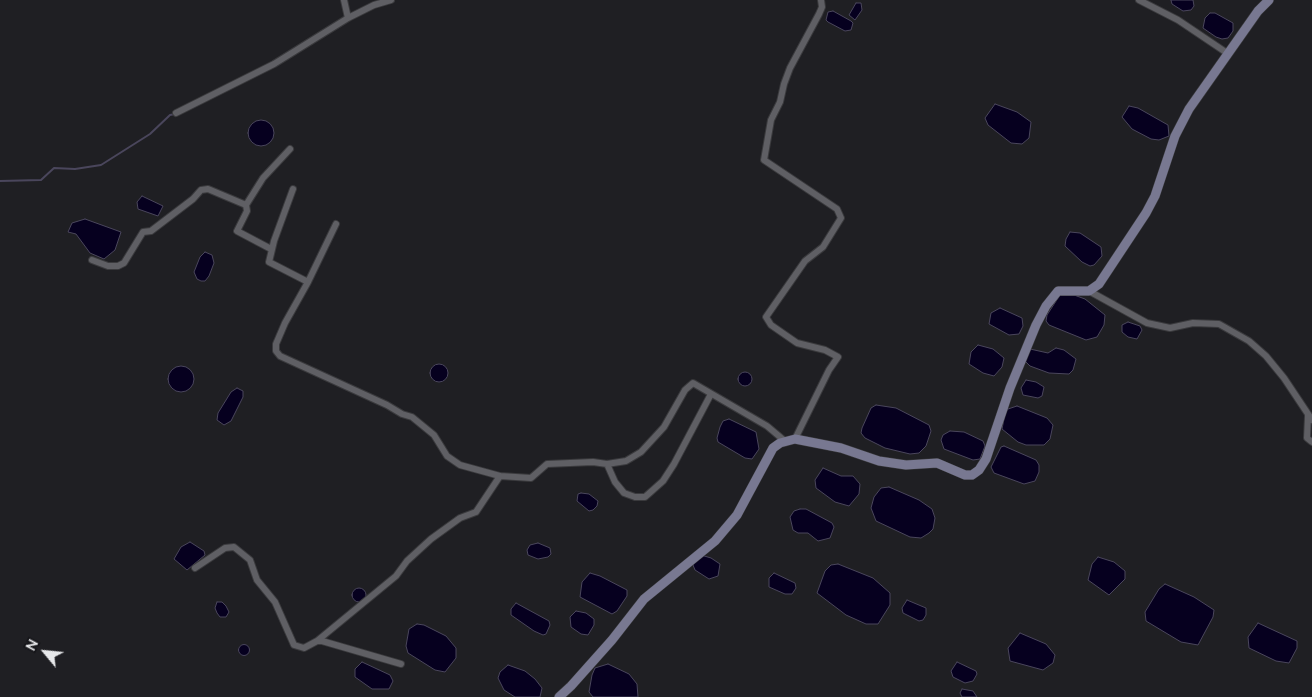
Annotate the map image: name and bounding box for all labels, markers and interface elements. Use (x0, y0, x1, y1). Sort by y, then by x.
north arrow (20, 627, 70, 677)
text: N (21, 636, 42, 654)

